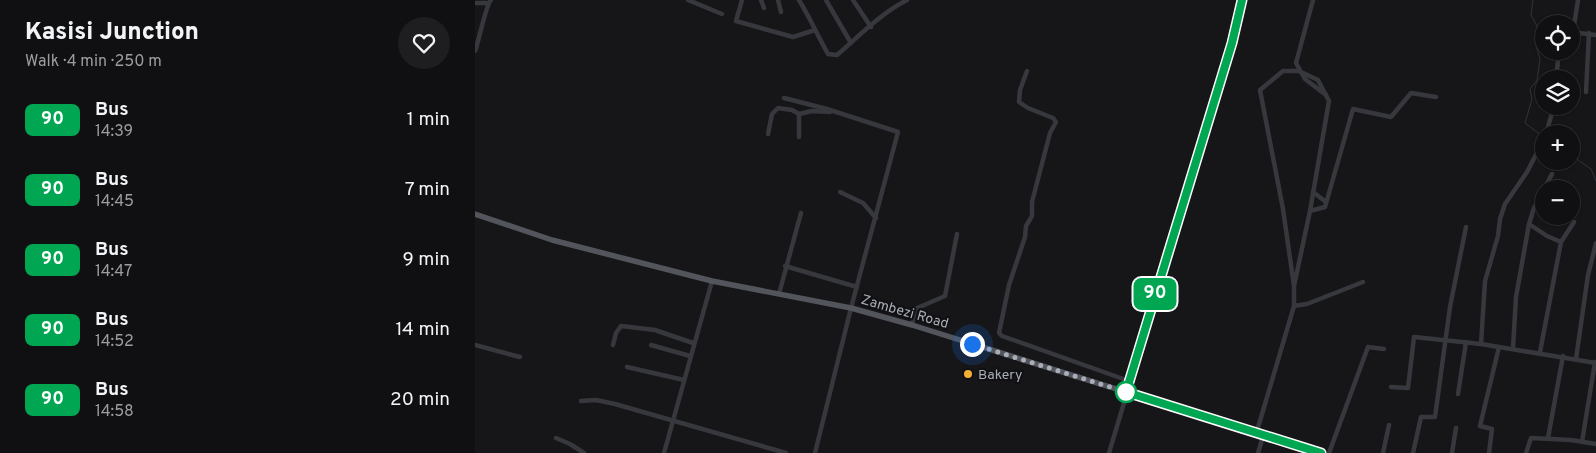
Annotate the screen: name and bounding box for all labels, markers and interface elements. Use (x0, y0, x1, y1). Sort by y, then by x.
map controls (1535, 15, 1580, 225)
button: locate (1535, 15, 1580, 60)
button: heart (398, 17, 450, 69)
text: Kasisi Junction (25, 18, 199, 48)
text: Walk · 4 min · 250 m (25, 52, 162, 72)
button: layers (1535, 70, 1580, 115)
text: Bus (95, 98, 129, 122)
text: 90 (41, 108, 64, 131)
text: 1 min (407, 108, 450, 132)
text: 14:39 (95, 122, 133, 142)
button: + (1535, 125, 1580, 170)
text: Bus (95, 168, 129, 192)
text: 90 (41, 178, 64, 201)
text: 7 min (405, 178, 450, 202)
button: − (1535, 180, 1580, 225)
text: 14:45 (95, 192, 134, 212)
text: Bus (95, 238, 129, 262)
text: 90 (41, 248, 64, 271)
text: 9 min (403, 248, 450, 272)
text: 14:47 (95, 262, 132, 282)
line badge: 90 (1133, 278, 1177, 310)
text: 90 (1144, 282, 1166, 305)
street label: Zambezi Road (859, 292, 950, 333)
text: Bus (95, 308, 129, 332)
text: 90 (41, 318, 64, 341)
text: 14 min (395, 318, 450, 342)
text: 14:52 (95, 332, 134, 352)
your location (960, 332, 985, 357)
place label: Bakery (978, 367, 1022, 384)
marker: Bakery (962, 368, 974, 380)
text: Bus (95, 378, 129, 402)
unlabelled marker (1115, 381, 1137, 403)
text: 90 (41, 388, 64, 411)
text: 20 min (390, 388, 450, 412)
text: 14:58 (95, 402, 134, 422)

